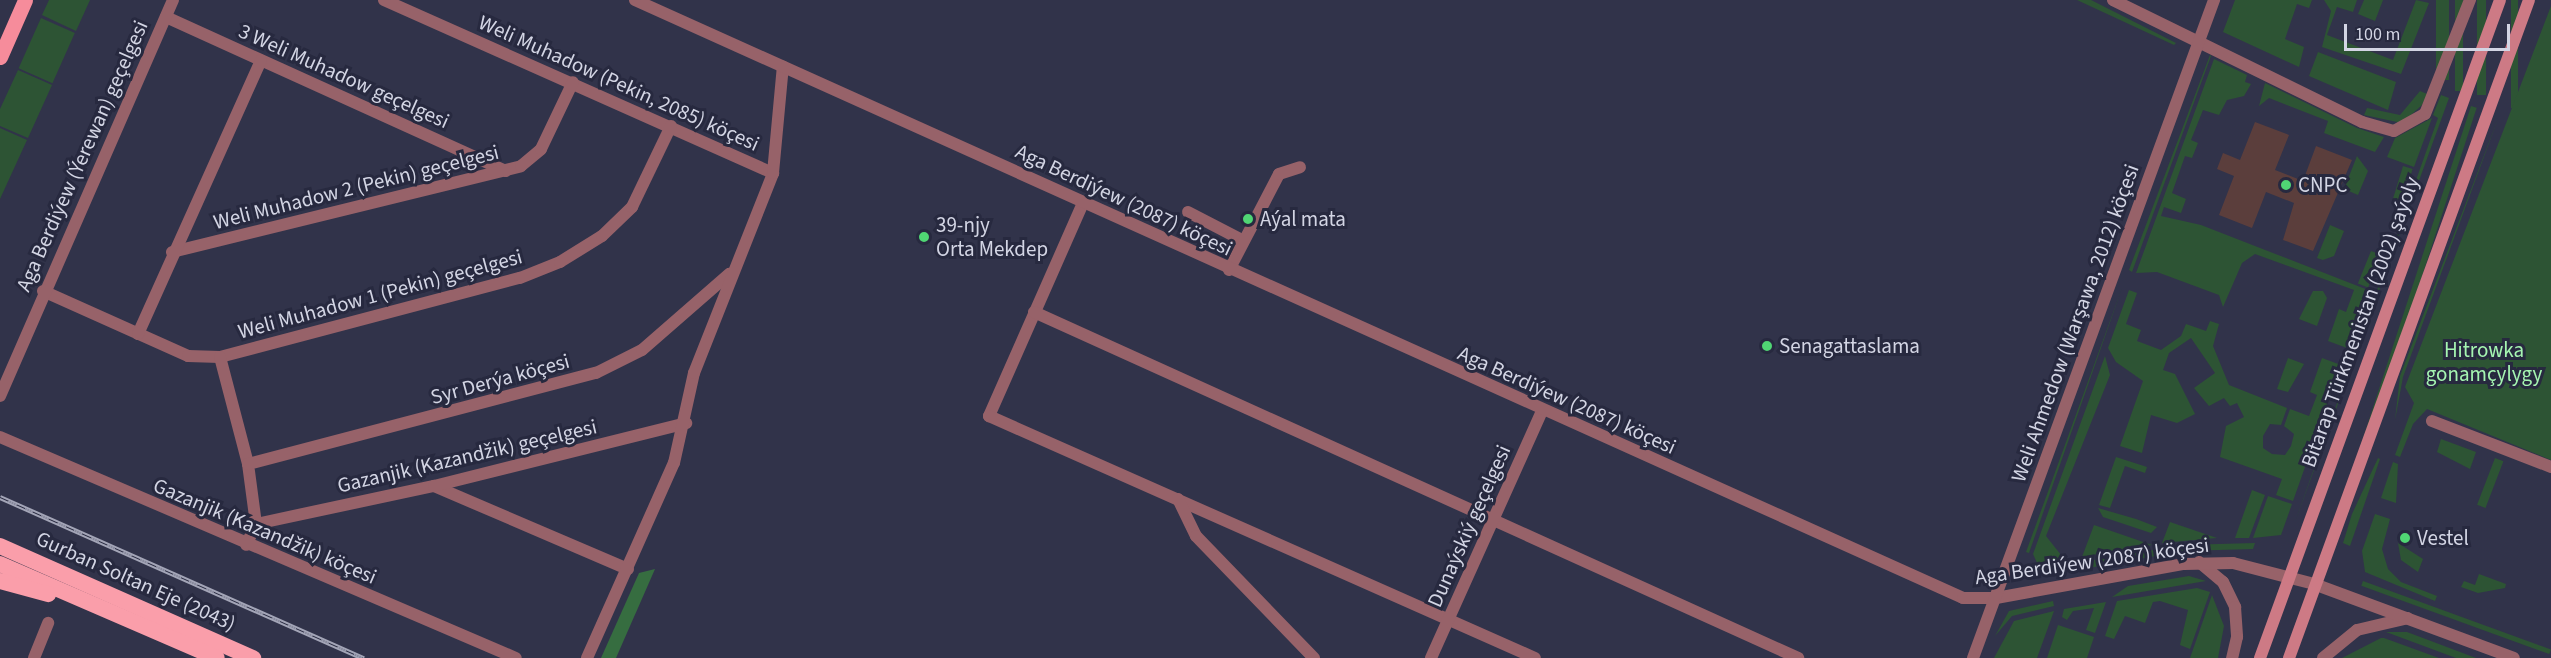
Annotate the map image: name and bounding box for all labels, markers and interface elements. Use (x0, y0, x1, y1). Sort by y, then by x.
street label: Weli Muhadow (Pekin, 2085) köçesi (475, 10, 763, 156)
scale bar (2347, 12, 2514, 50)
street label: Aga Berdiýew (Ýerewan) geçelgesi (11, 17, 153, 295)
street label: 3 Weli Muhadow geçelgesi (235, 18, 453, 134)
text: 100 m (2355, 22, 2400, 47)
street label: Weli Muhadow 2 (Pekin) geçelgesi (211, 139, 501, 235)
street label: Aga Berdiýew (2087) köçesi (1012, 139, 1236, 261)
street label: Weli Ahmedow (Warşawa, 2012) köçesi (2006, 161, 2144, 485)
place label: CNPC (2298, 172, 2347, 198)
street label: Bitarap Türkmenistan (2002) şaýoly (2296, 173, 2424, 471)
marker: CNPC (2279, 178, 2293, 192)
place label: Aýal mata (1260, 206, 1346, 232)
place label: 39-njy Orta Mekdep (936, 212, 1048, 262)
marker: Aýal mata (1241, 212, 1255, 226)
marker: 39-njy Orta Mekdep (917, 230, 931, 244)
street label: Weli Muhadow 1 (Pekin) geçelgesi (235, 244, 525, 344)
place label: Senagattaslama (1779, 333, 1920, 359)
park label: Hitrowka gonamçylygy (2426, 337, 2542, 387)
marker: Senagattaslama (1760, 339, 1774, 353)
street label: Aga Berdiýew (2087) köçesi (1454, 340, 1680, 460)
street label: Syr Derýa köçesi (428, 348, 572, 410)
street label: Gazanjik (Kazandžik) geçelgesi (335, 414, 599, 498)
street label: Dunaýskiý geçelgesi (1422, 441, 1516, 611)
street label: Gazanjik (Kazandžik) köçesi (150, 472, 380, 590)
place label: Vestel (2417, 525, 2469, 551)
street label: Gurban Soltan Eje (2043) (32, 526, 240, 636)
marker: Vestel (2398, 531, 2412, 545)
street label: Aga Berdiýew (2087) köçesi (1973, 532, 2211, 590)

